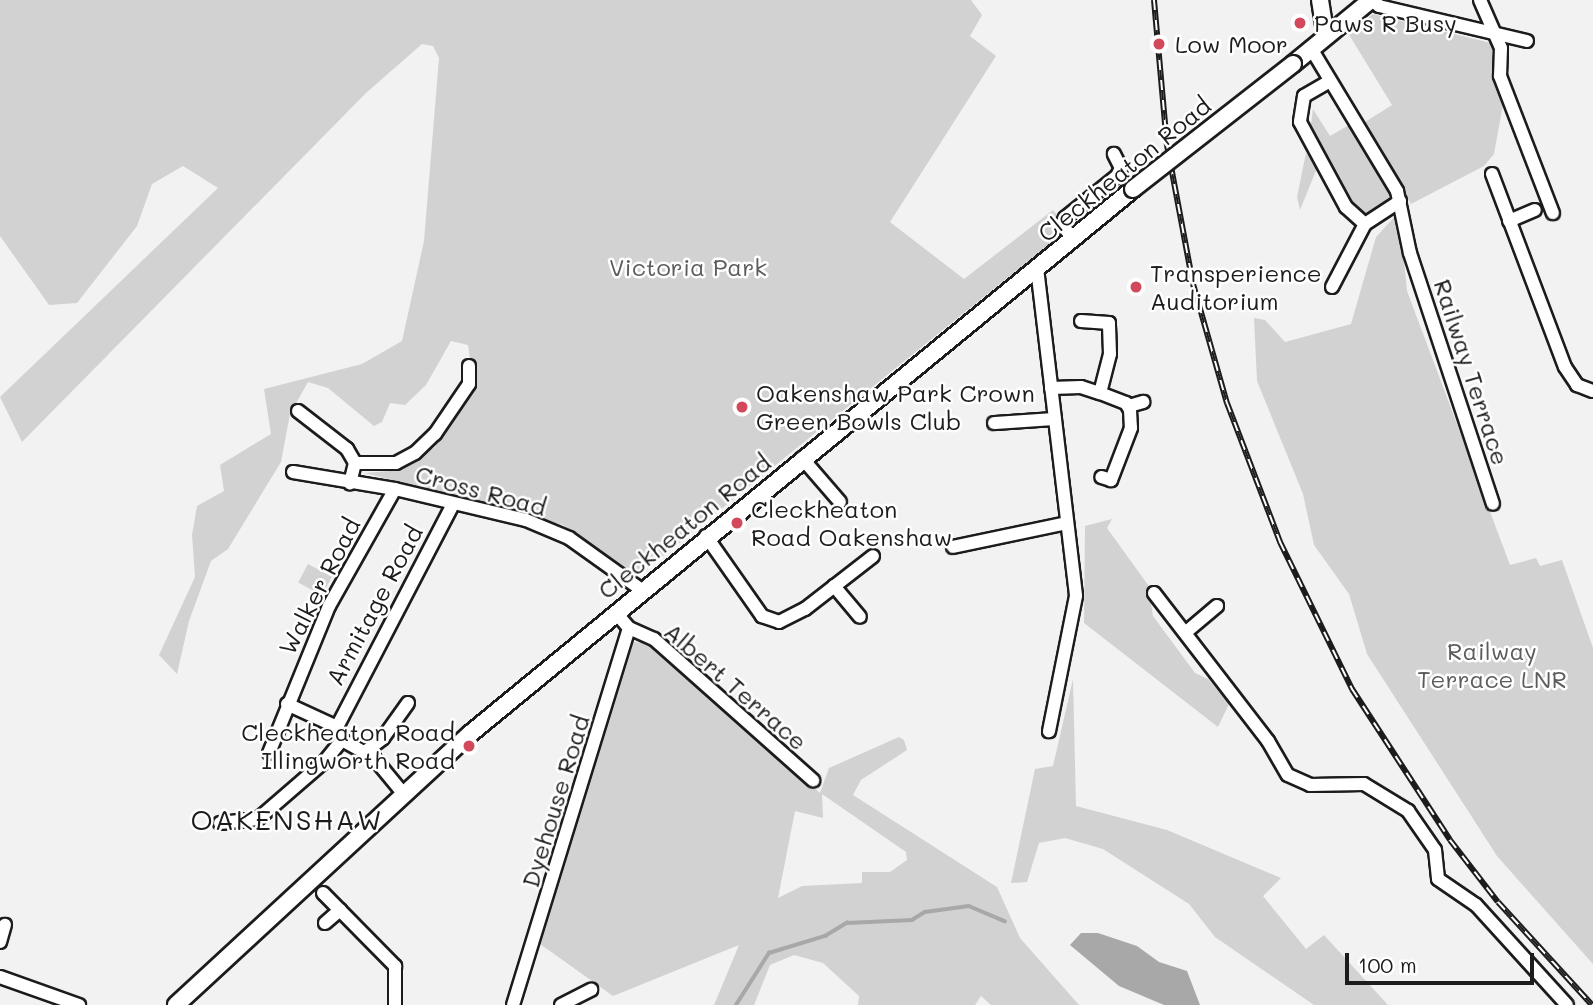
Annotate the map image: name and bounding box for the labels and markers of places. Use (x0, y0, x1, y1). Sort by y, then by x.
place label: Paws R Busy (1314, 9, 1457, 37)
marker: Paws R Busy (1292, 15, 1308, 31)
place label: Low Moor (1175, 30, 1288, 58)
marker: Low Moor (1149, 34, 1169, 54)
place label: Transperience Auditorium (1150, 259, 1322, 315)
marker: Transperience Auditorium (1128, 279, 1144, 295)
place label: Oakenshaw Park Crown Green Bowls Club (756, 379, 1035, 435)
marker: Oakenshaw Park Crown Green Bowls Club (734, 399, 750, 415)
place label: Cleckheaton Road Oakenshaw (751, 495, 952, 551)
marker: Cleckheaton Road Oakenshaw (729, 515, 745, 531)
place label: Cleckheaton Road Illingworth Road (241, 718, 455, 774)
marker: Cleckheaton Road Illingworth Road (461, 738, 477, 754)

